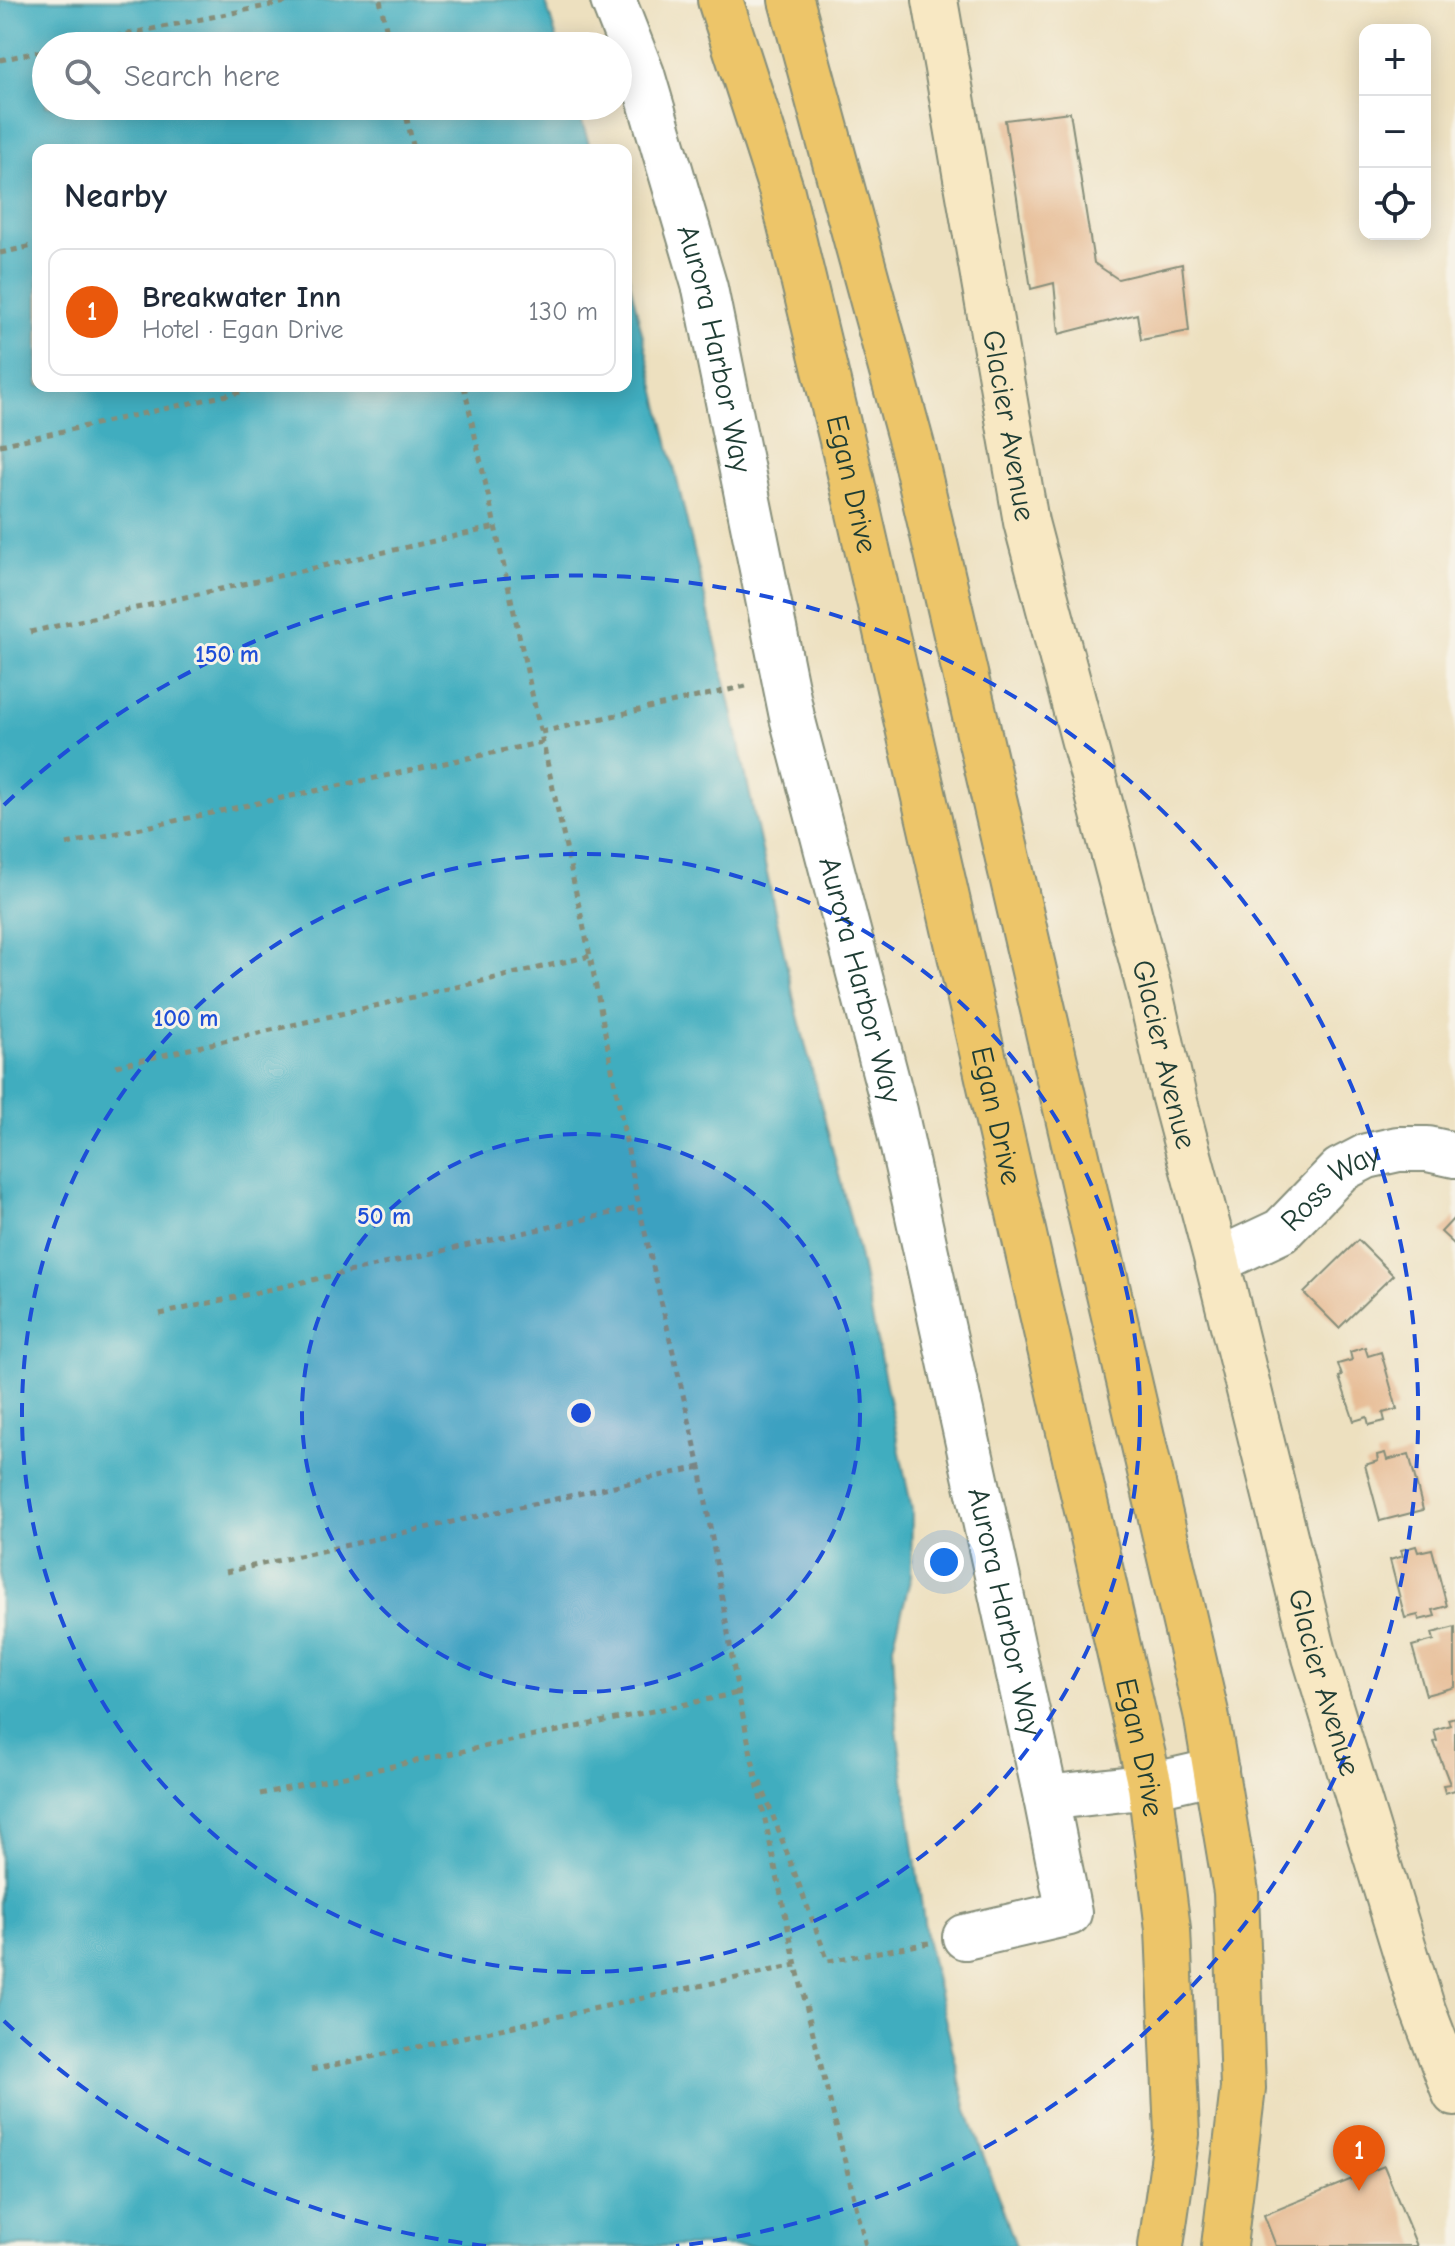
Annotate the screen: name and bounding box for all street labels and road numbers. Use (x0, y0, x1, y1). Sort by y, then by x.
street label: Aurora Harbor Way (669, 221, 759, 476)
street label: Glacier Avenue (975, 327, 1043, 524)
street label: Egan Drive (819, 411, 885, 556)
street label: Aurora Harbor Way (811, 853, 909, 1107)
street label: Glacier Avenue (1124, 956, 1204, 1153)
street label: Egan Drive (964, 1043, 1029, 1188)
street label: Ross Way (1273, 1137, 1384, 1239)
street label: Aurora Harbor Way (960, 1484, 1049, 1739)
street label: Glacier Avenue (1281, 1585, 1367, 1780)
street label: Egan Drive (1108, 1675, 1171, 1819)

